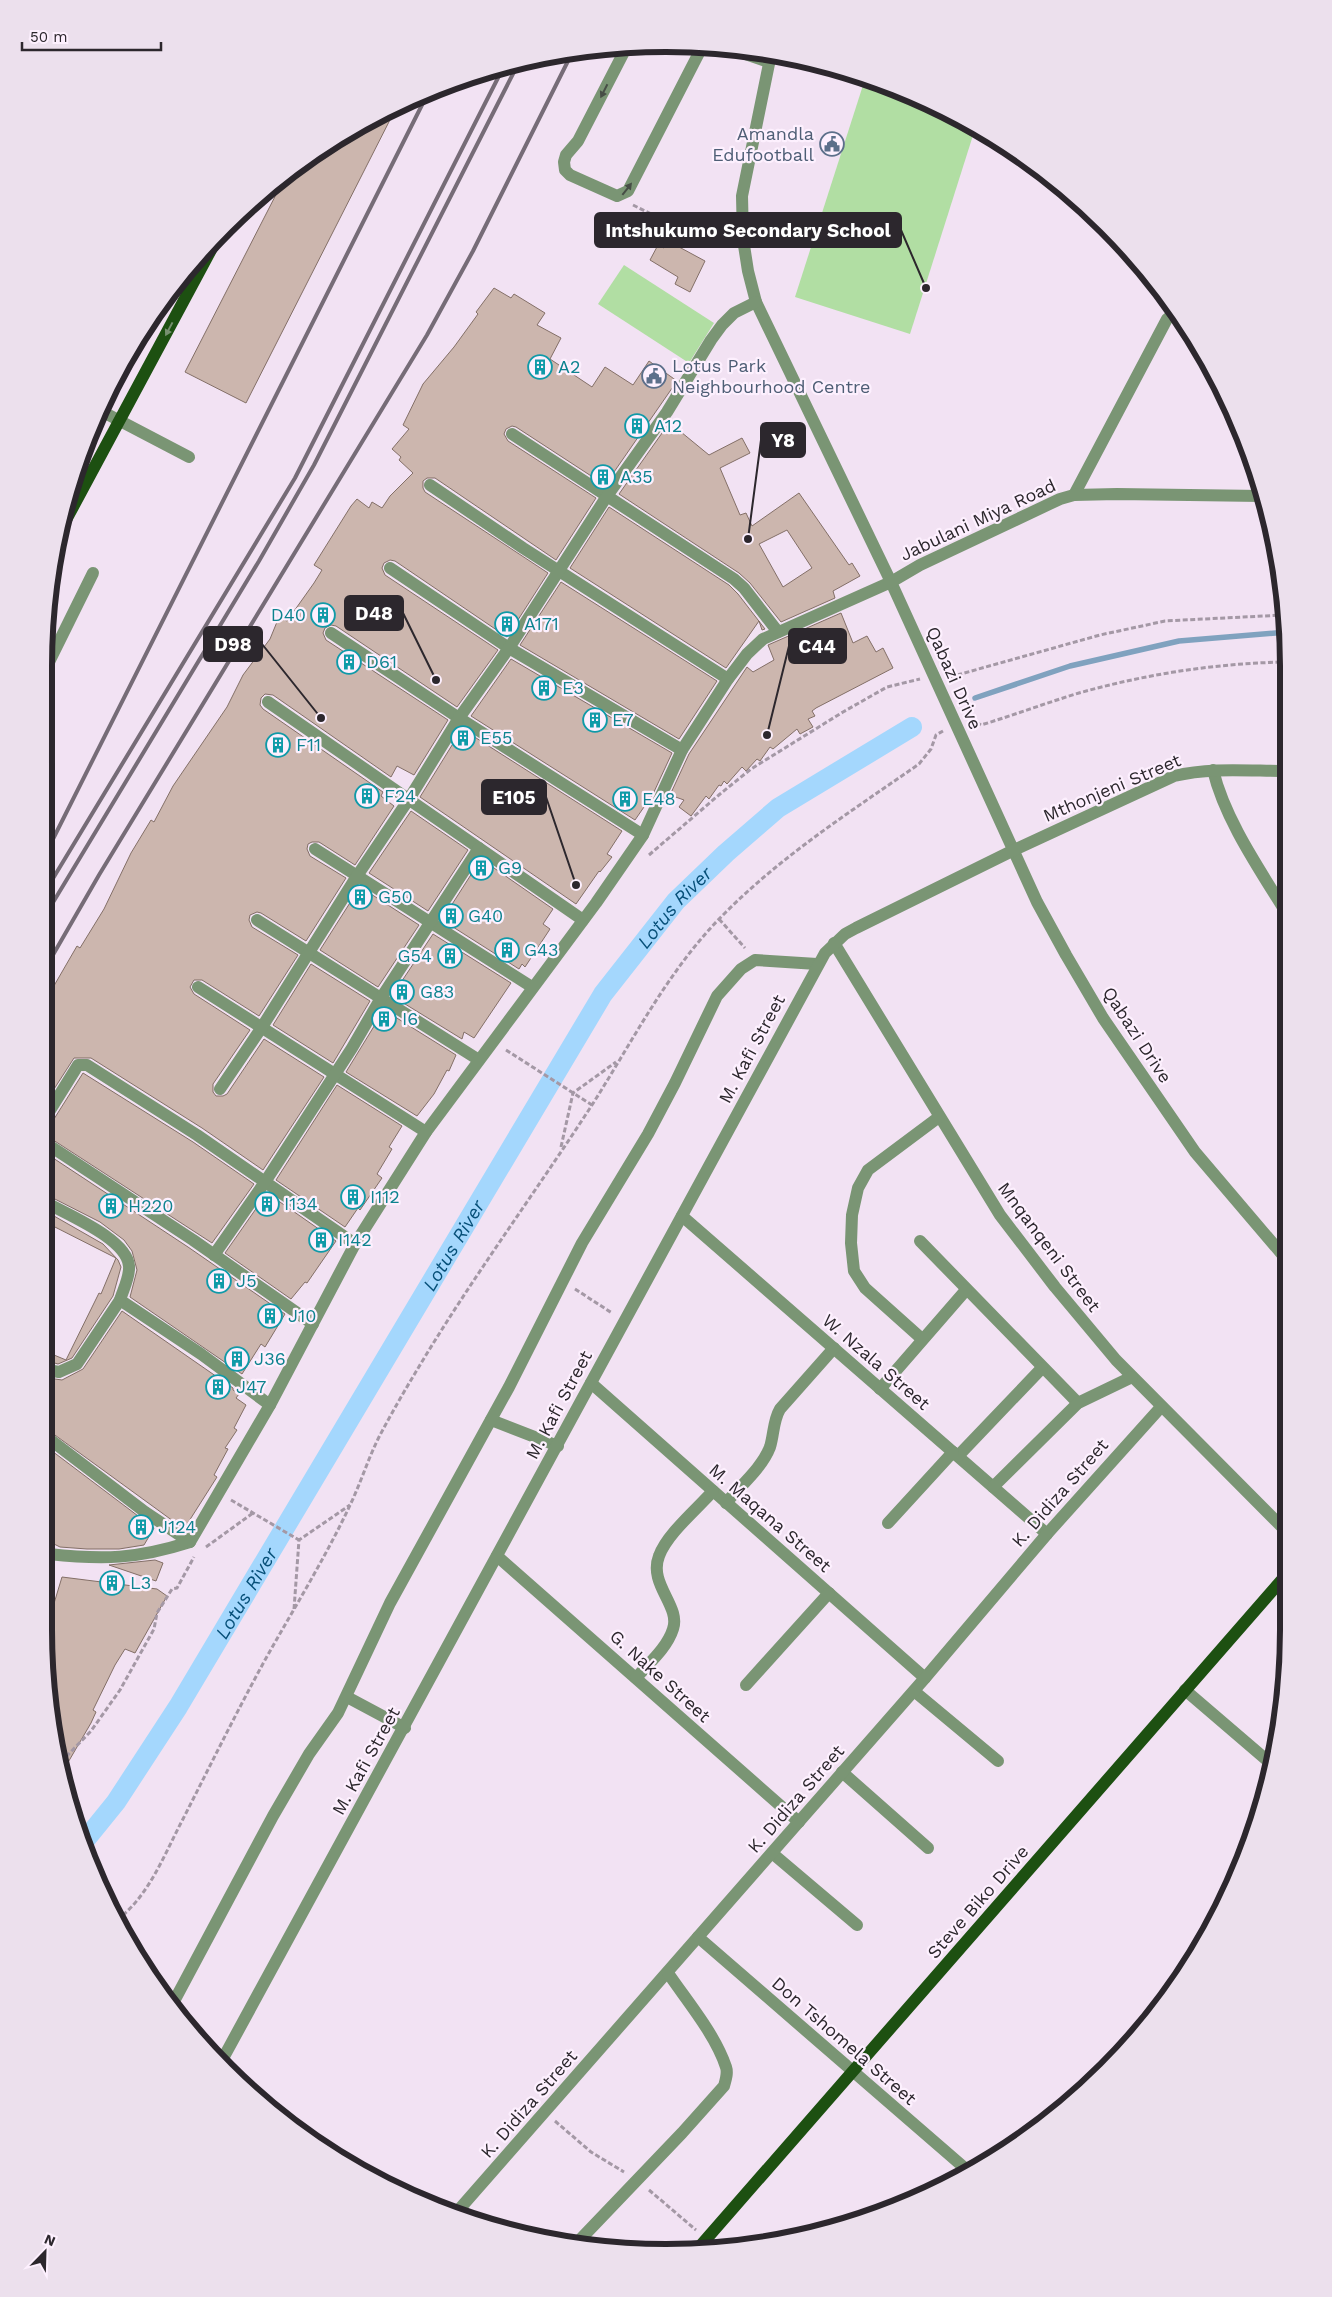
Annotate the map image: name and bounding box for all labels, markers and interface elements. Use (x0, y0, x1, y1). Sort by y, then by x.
scale bar (22, 20, 161, 52)
text: 50 m (30, 28, 67, 46)
one-way arrow (600, 84, 608, 98)
place label: Amandla Edufootball (712, 123, 814, 165)
public building icon: Amandla Edufootball (819, 131, 845, 157)
one-way arrow (622, 182, 632, 195)
callout: Intshukumo Secondary School (595, 213, 901, 247)
text: Intshukumo Secondary School (605, 219, 892, 242)
one-way arrow (165, 322, 173, 336)
building icon: A2 (527, 354, 553, 380)
place label: Lotus Park Neighbourhood Centre (672, 355, 870, 397)
place label: A2 (558, 356, 580, 377)
public building icon: Lotus Park Neighbourhood Centre (641, 363, 667, 389)
building icon: A12 (624, 413, 650, 439)
place label: A12 (654, 415, 682, 436)
callout: Y8 (761, 423, 805, 457)
text: Y8 (771, 429, 795, 452)
building icon: A35 (590, 464, 616, 490)
place label: A35 (620, 466, 653, 487)
street label: Jabulani Miya Road (897, 474, 1059, 565)
callout: D48 (345, 596, 403, 630)
building icon: D40 (310, 602, 336, 628)
text: D48 (355, 602, 393, 625)
place label: D40 (271, 604, 306, 625)
building icon: A171 (494, 611, 520, 637)
place label: A171 (524, 613, 559, 634)
street label: Qabazi Drive (922, 623, 987, 733)
callout: D98 (204, 627, 262, 661)
callout: C44 (789, 629, 846, 663)
text: D98 (214, 633, 252, 656)
text: C44 (798, 635, 836, 658)
building icon: D61 (336, 649, 362, 675)
place label: D61 (366, 651, 397, 672)
building icon: E3 (531, 675, 557, 701)
place label: E3 (562, 677, 584, 698)
building icon: E7 (582, 707, 608, 733)
place label: E7 (612, 709, 634, 730)
building icon: E55 (450, 725, 476, 751)
place label: E55 (480, 727, 512, 748)
building icon: F11 (265, 732, 291, 758)
place label: F11 (296, 734, 321, 755)
street label: Mthonjeni Street (1040, 749, 1184, 826)
callout: E105 (482, 780, 546, 814)
building icon: F24 (354, 783, 380, 809)
place label: F24 (384, 785, 416, 806)
text: E105 (492, 786, 536, 809)
building icon: E48 (612, 786, 638, 812)
place label: E48 (642, 788, 676, 809)
building icon: G9 (468, 855, 494, 881)
place label: G9 (498, 857, 522, 878)
water label: Lotus River (632, 861, 717, 953)
building icon: G50 (347, 884, 373, 910)
place label: G50 (378, 886, 413, 907)
building icon: G40 (438, 903, 464, 929)
place label: G40 (468, 905, 503, 926)
building icon: G43 (494, 937, 520, 963)
place label: G43 (524, 939, 559, 960)
building icon: G54 (437, 943, 463, 969)
place label: G54 (397, 945, 432, 966)
building icon: G83 (389, 979, 415, 1005)
place label: G83 (420, 981, 454, 1002)
street label: Qabazi Drive (1099, 983, 1176, 1087)
street label: M. Kafi Street (714, 990, 789, 1107)
building icon: I6 (371, 1006, 397, 1032)
place label: I6 (402, 1008, 418, 1029)
street label: Mnqanqeni Street (994, 1178, 1105, 1316)
building icon: I112 (340, 1184, 366, 1210)
place label: I112 (370, 1186, 400, 1207)
building icon: I134 (254, 1191, 280, 1217)
building icon: H220 (98, 1193, 124, 1219)
place label: I134 (284, 1193, 318, 1214)
place label: H220 (128, 1195, 173, 1216)
water label: Lotus River (418, 1195, 490, 1295)
building icon: I142 (308, 1227, 334, 1253)
place label: I142 (338, 1229, 372, 1250)
building icon: J5 (206, 1268, 232, 1294)
place label: J5 (236, 1270, 257, 1291)
building icon: J10 (257, 1303, 283, 1329)
place label: J10 (288, 1305, 316, 1326)
street label: W. Nzala Street (818, 1309, 935, 1414)
building icon: J36 (224, 1346, 250, 1372)
street label: M. Kafi Street (521, 1346, 596, 1463)
place label: J36 (254, 1348, 286, 1369)
building icon: J47 (205, 1374, 231, 1400)
place label: J47 (236, 1376, 266, 1397)
street label: K. Didiza Street (1007, 1434, 1113, 1551)
street label: M. Maqana Street (705, 1459, 836, 1577)
building icon: J124 (128, 1514, 154, 1540)
place label: J124 (158, 1516, 196, 1537)
water label: Lotus River (210, 1543, 283, 1643)
building icon: L3 (99, 1570, 125, 1596)
place label: L3 (130, 1572, 151, 1593)
street label: G. Nake Street (606, 1625, 715, 1727)
street label: M. Kafi Street (327, 1703, 404, 1818)
street label: K. Didiza Street (743, 1740, 849, 1857)
street label: Steve Biko Drive (923, 1841, 1033, 1963)
street label: Don Tshomela Street (768, 1972, 921, 2109)
street label: K. Didiza Street (476, 2045, 582, 2162)
north arrow (20, 2227, 70, 2277)
text: N (42, 2231, 58, 2249)

